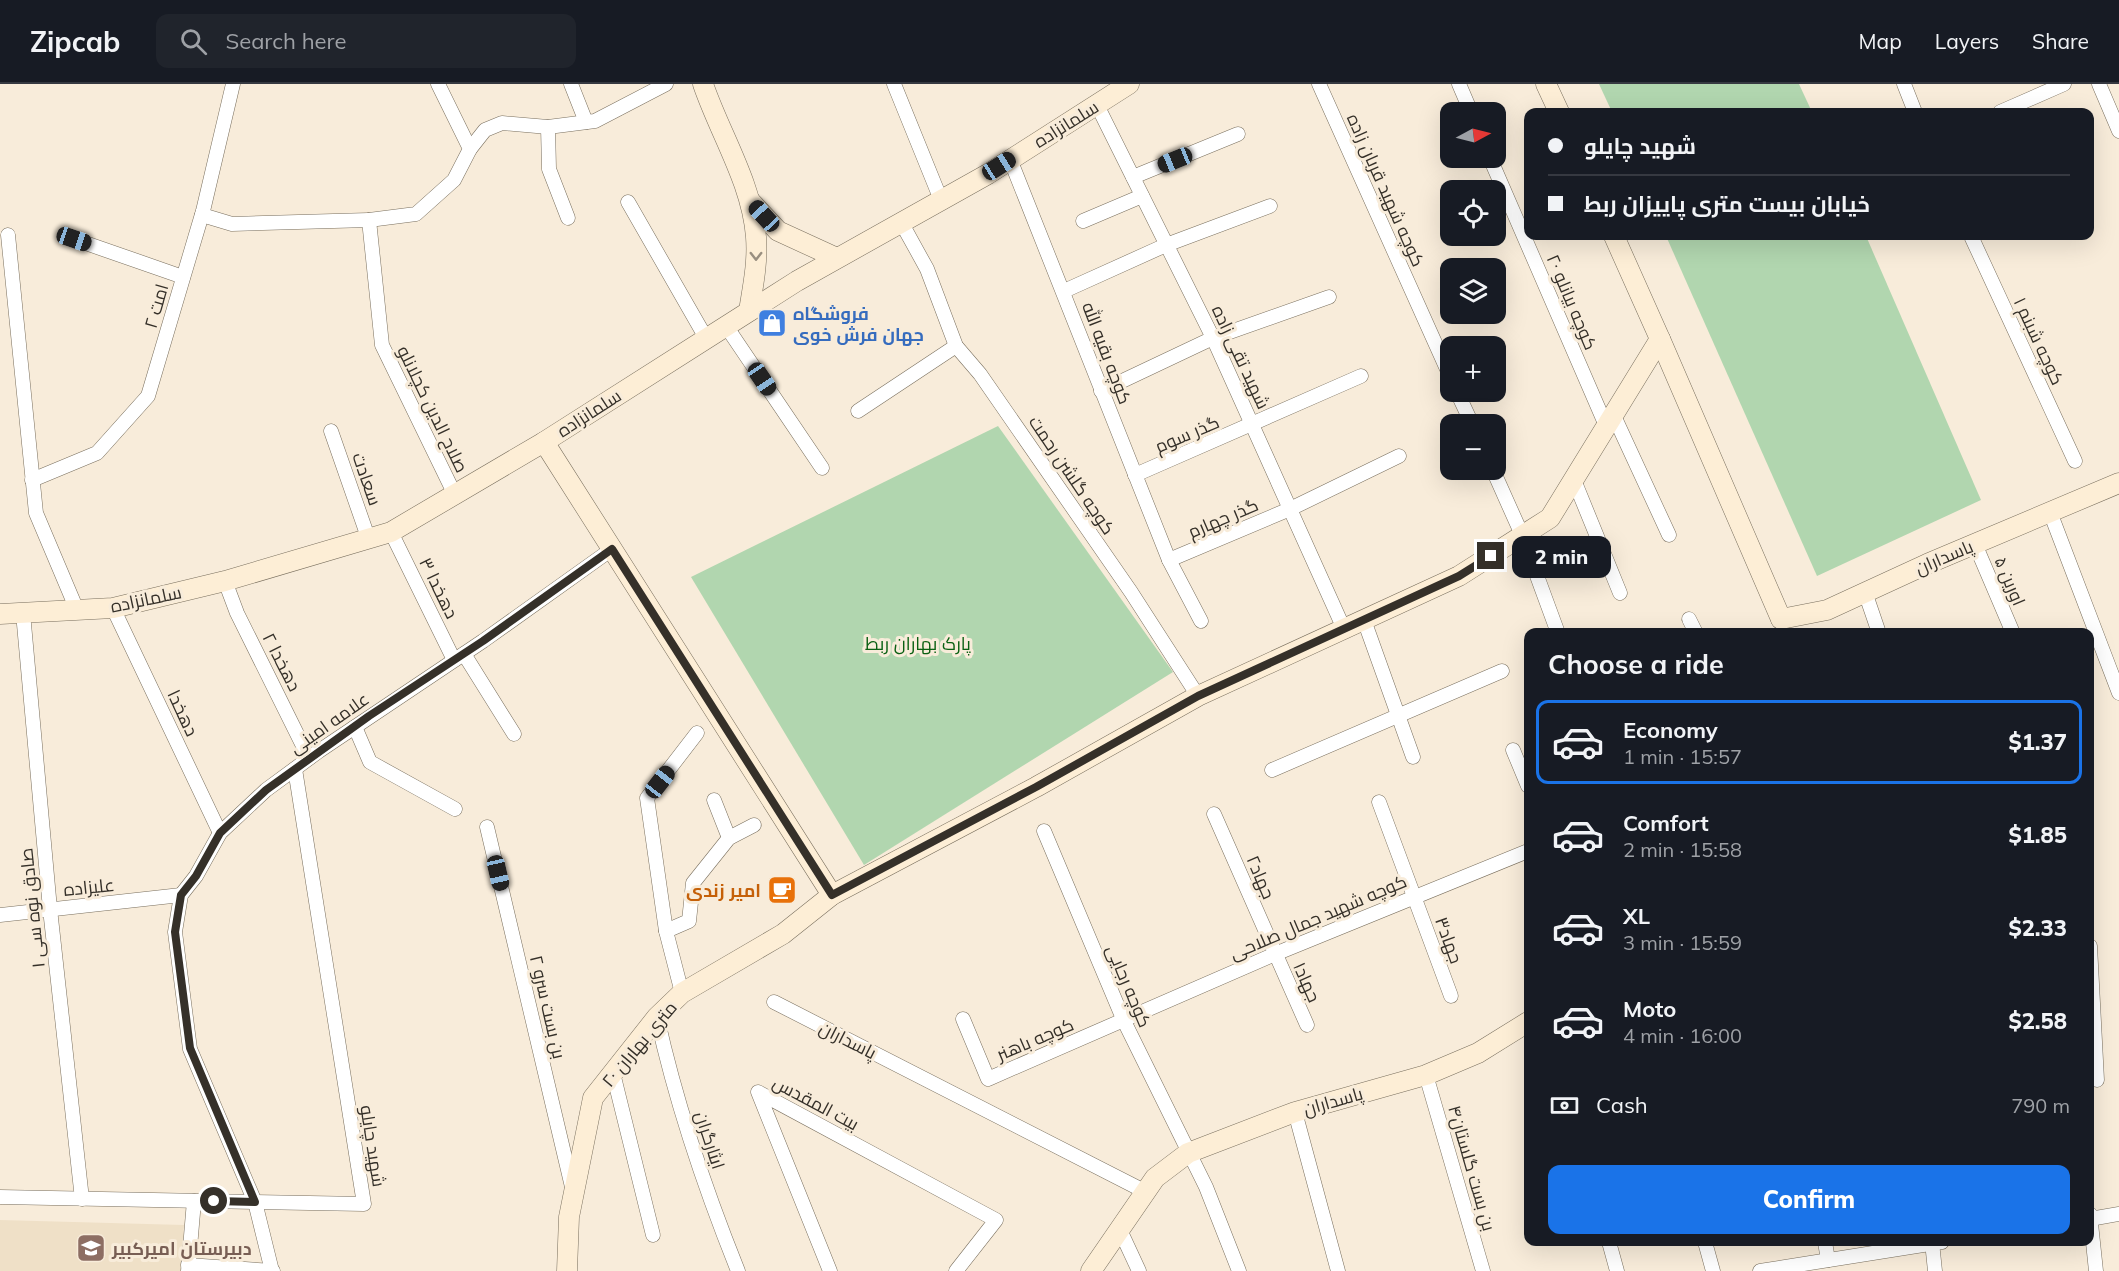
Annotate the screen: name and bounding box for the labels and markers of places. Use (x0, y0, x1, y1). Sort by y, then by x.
place label: فروشگاه جهان فرش خوی (793, 302, 924, 346)
shop icon: فروشگاه جهان فرش خوی (756, 307, 788, 339)
cafe icon: امیر زندی (766, 874, 798, 906)
place label: امیر زندی (686, 879, 761, 902)
school or university icon: دبیرستان امیرکبیر (75, 1232, 107, 1264)
place label: دبیرستان امیرکبیر (111, 1237, 252, 1260)

